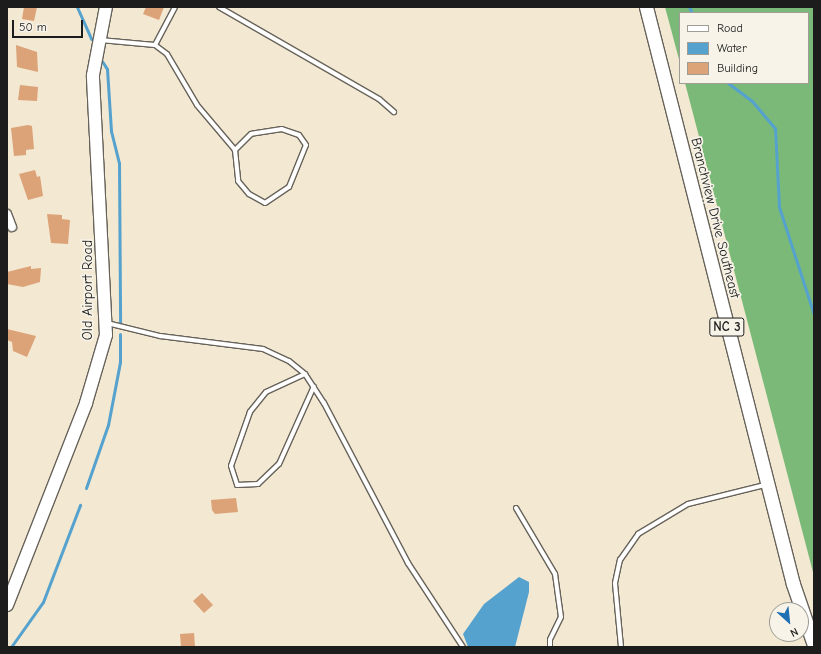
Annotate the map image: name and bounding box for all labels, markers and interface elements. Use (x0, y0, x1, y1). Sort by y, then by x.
scale bar (14, 12, 85, 38)
legend (679, 12, 809, 84)
text: 50 m (19, 20, 47, 34)
text: Road (717, 21, 743, 35)
text: Water (717, 41, 747, 55)
text: Building (717, 61, 758, 75)
street label: Branchview Drive Southeast (687, 136, 743, 300)
street label: Old Airport Road (80, 240, 96, 340)
road number: NC 3 (709, 316, 745, 338)
north arrow (769, 602, 809, 642)
text: N (788, 625, 800, 640)

